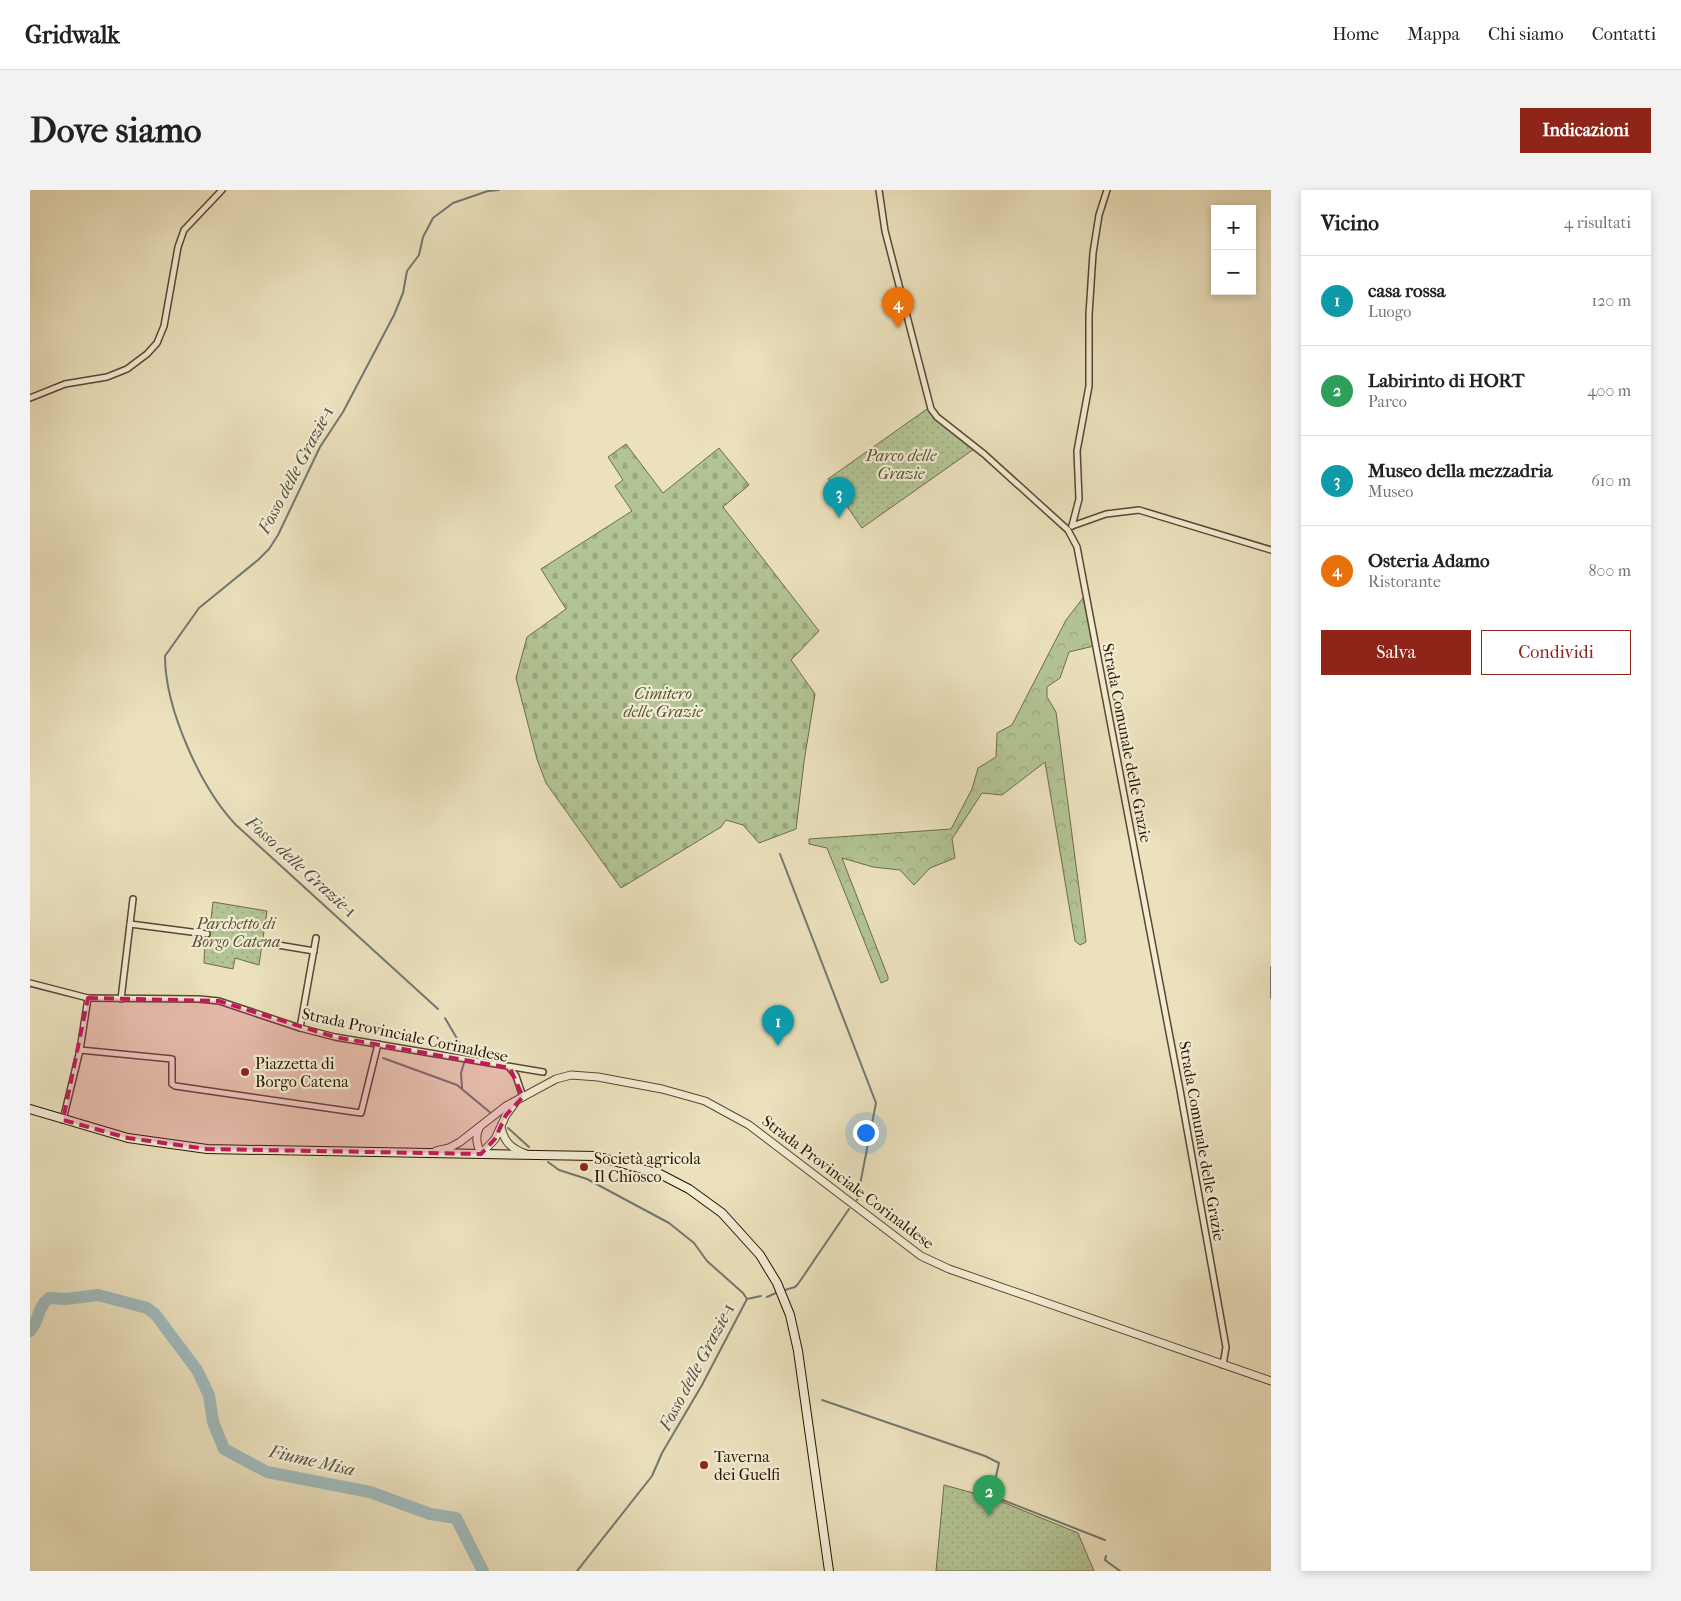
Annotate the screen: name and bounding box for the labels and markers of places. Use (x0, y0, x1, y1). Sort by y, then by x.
pin: 4 (882, 287, 914, 328)
pin: 3 (823, 477, 855, 518)
pin: 1 (762, 1005, 794, 1046)
place label: Piazzetta di Borgo Catena (255, 1054, 349, 1091)
marker: Piazzetta di Borgo Catena (239, 1066, 251, 1078)
place label: Società agricola Il Chiosco (594, 1149, 701, 1186)
marker: Società agricola Il Chiosco (578, 1161, 590, 1173)
place label: Taverna dei Guelfi (714, 1447, 780, 1484)
marker: Taverna dei Guelfi (698, 1459, 710, 1471)
pin: 2 (973, 1475, 1005, 1516)

